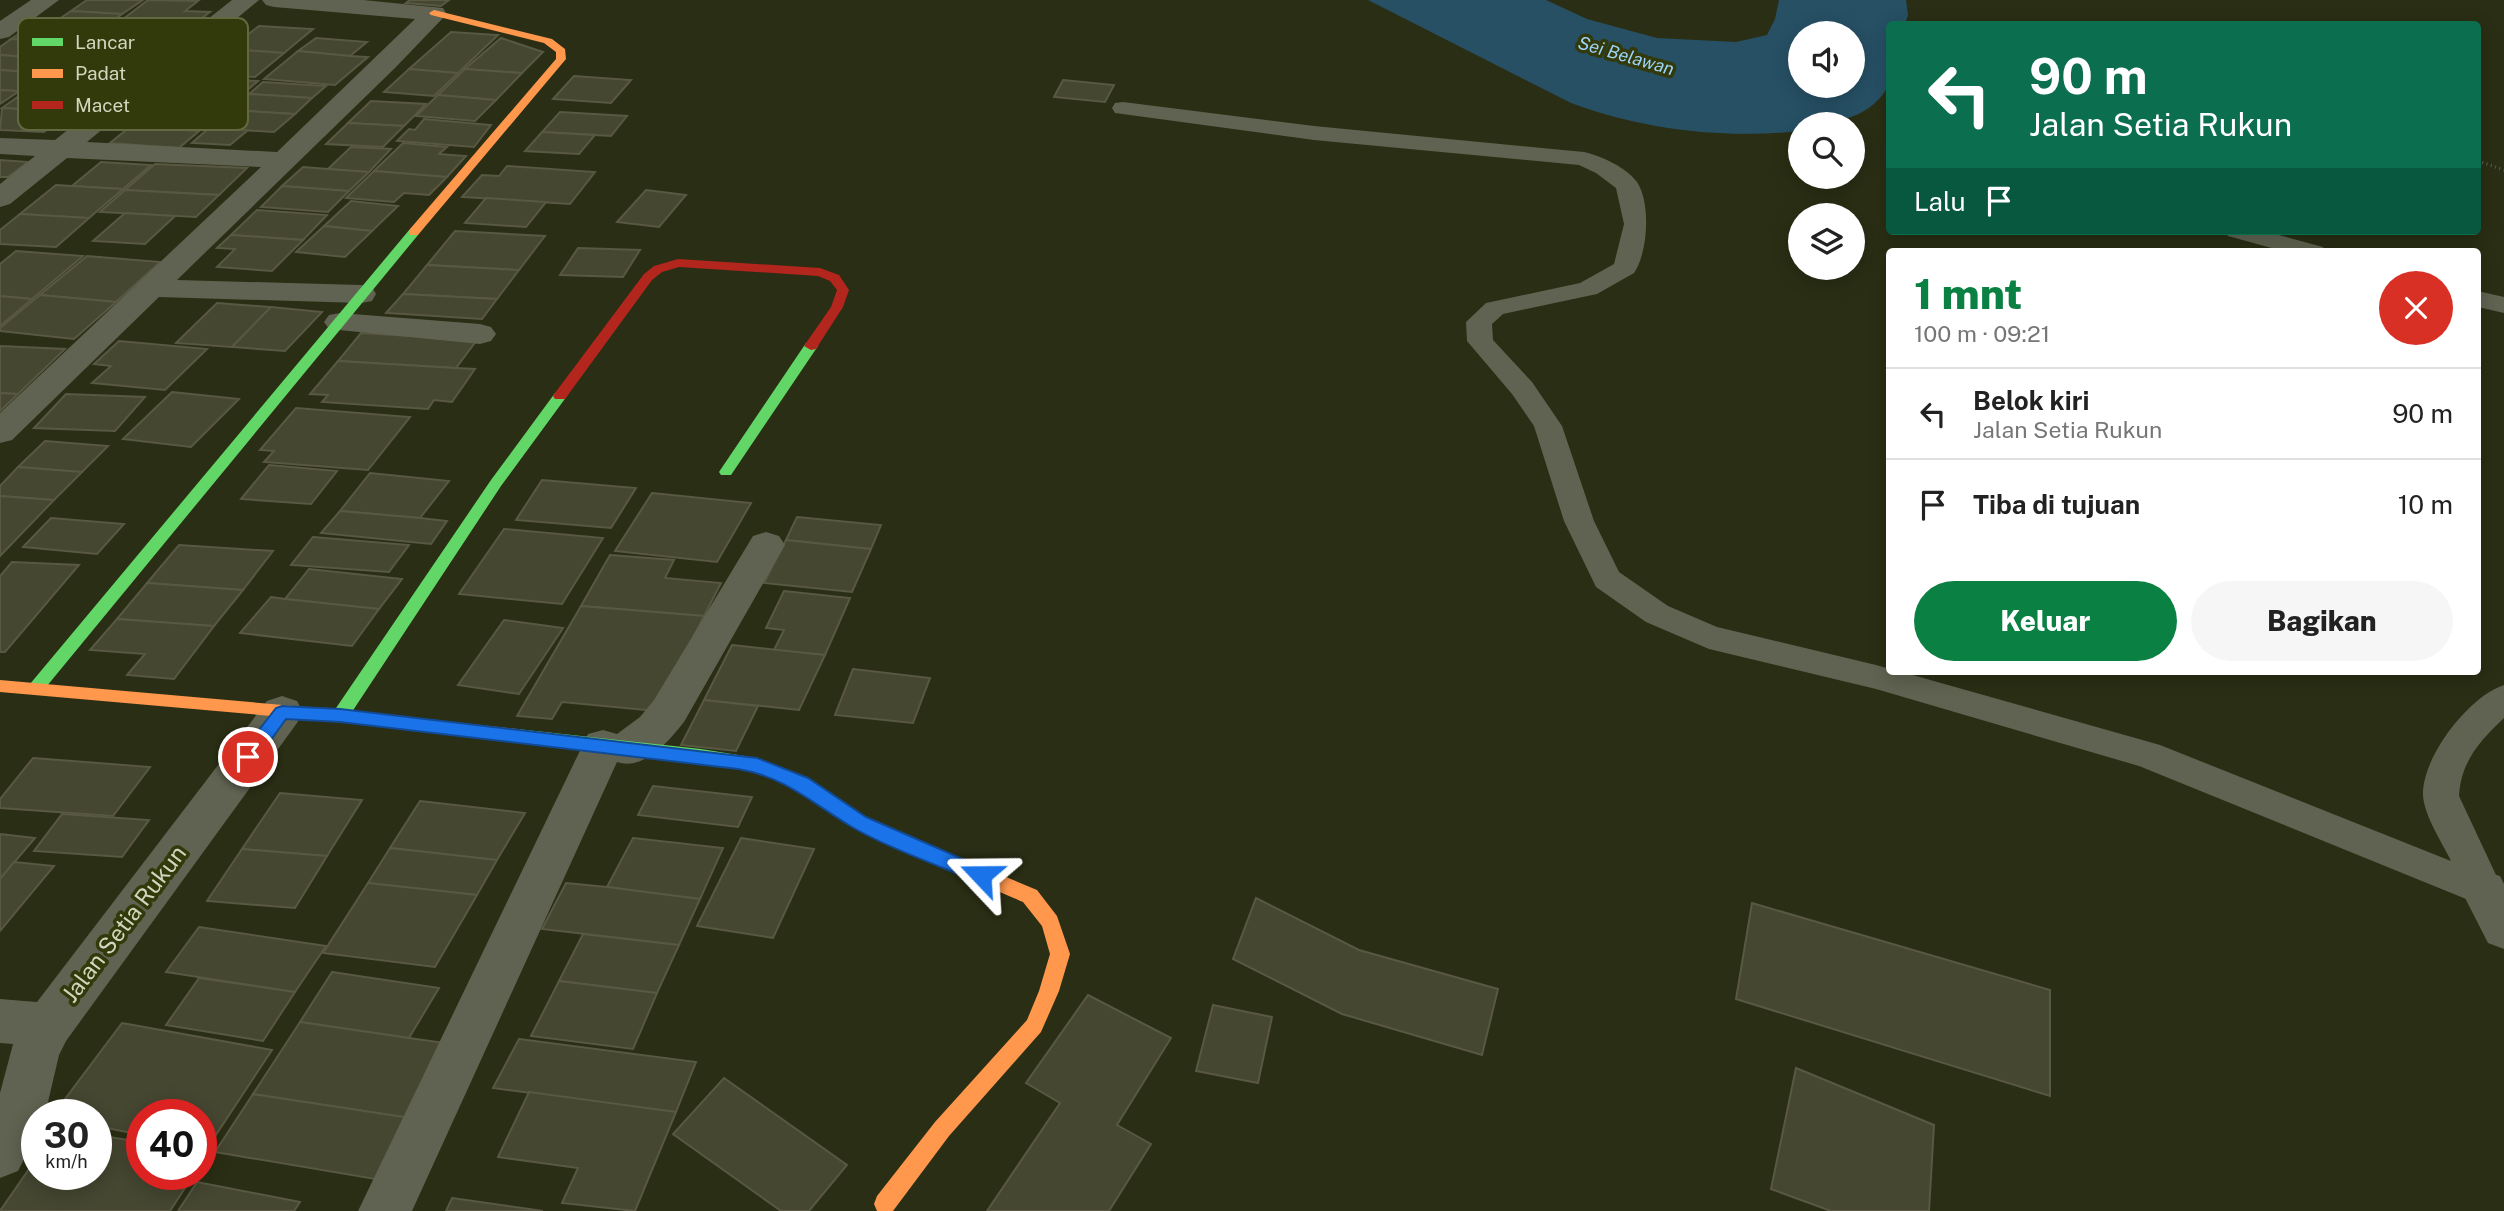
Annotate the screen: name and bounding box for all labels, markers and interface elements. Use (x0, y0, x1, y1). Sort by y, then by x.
legend (18, 18, 248, 130)
map controls (1788, 21, 1865, 280)
button: sound (1788, 21, 1865, 98)
text: Lancar (75, 31, 135, 53)
water label: Sei Belawan (1576, 32, 1677, 79)
text: 90 m (2029, 47, 2148, 105)
icon: left (1914, 49, 2005, 140)
text: Padat (75, 62, 126, 84)
text: Macet (75, 94, 130, 116)
text: Jalan Setia Rukun (2029, 106, 2292, 143)
button: search (1788, 112, 1865, 189)
icon: arrive (1980, 182, 2018, 220)
text: Lalu (1914, 186, 1966, 217)
button: layers (1788, 203, 1865, 280)
text: 1 mnt (1914, 269, 2022, 318)
button: close (2379, 271, 2453, 345)
text: 100 m · 09:21 (1914, 320, 2050, 347)
text: Belok kiri (1973, 385, 2089, 416)
icon: left (1914, 395, 1952, 433)
text: 90 m (2392, 398, 2453, 429)
text: Jalan Setia Rukun (1973, 416, 2162, 443)
icon: arrive (1914, 486, 1952, 524)
text: Tiba di tujuan (1973, 489, 2140, 520)
text: 10 m (2398, 489, 2453, 520)
button: Keluar (1914, 581, 2177, 661)
button: Bagikan (2191, 581, 2453, 661)
pin (218, 727, 278, 787)
icon: arrive (229, 738, 267, 776)
position arrow (944, 838, 1018, 912)
street label: Jalan Setia Rukun (56, 840, 191, 1007)
speed limit sign: 40 (126, 1099, 217, 1190)
text: 30 (44, 1115, 89, 1156)
text: km/h (45, 1151, 88, 1172)

